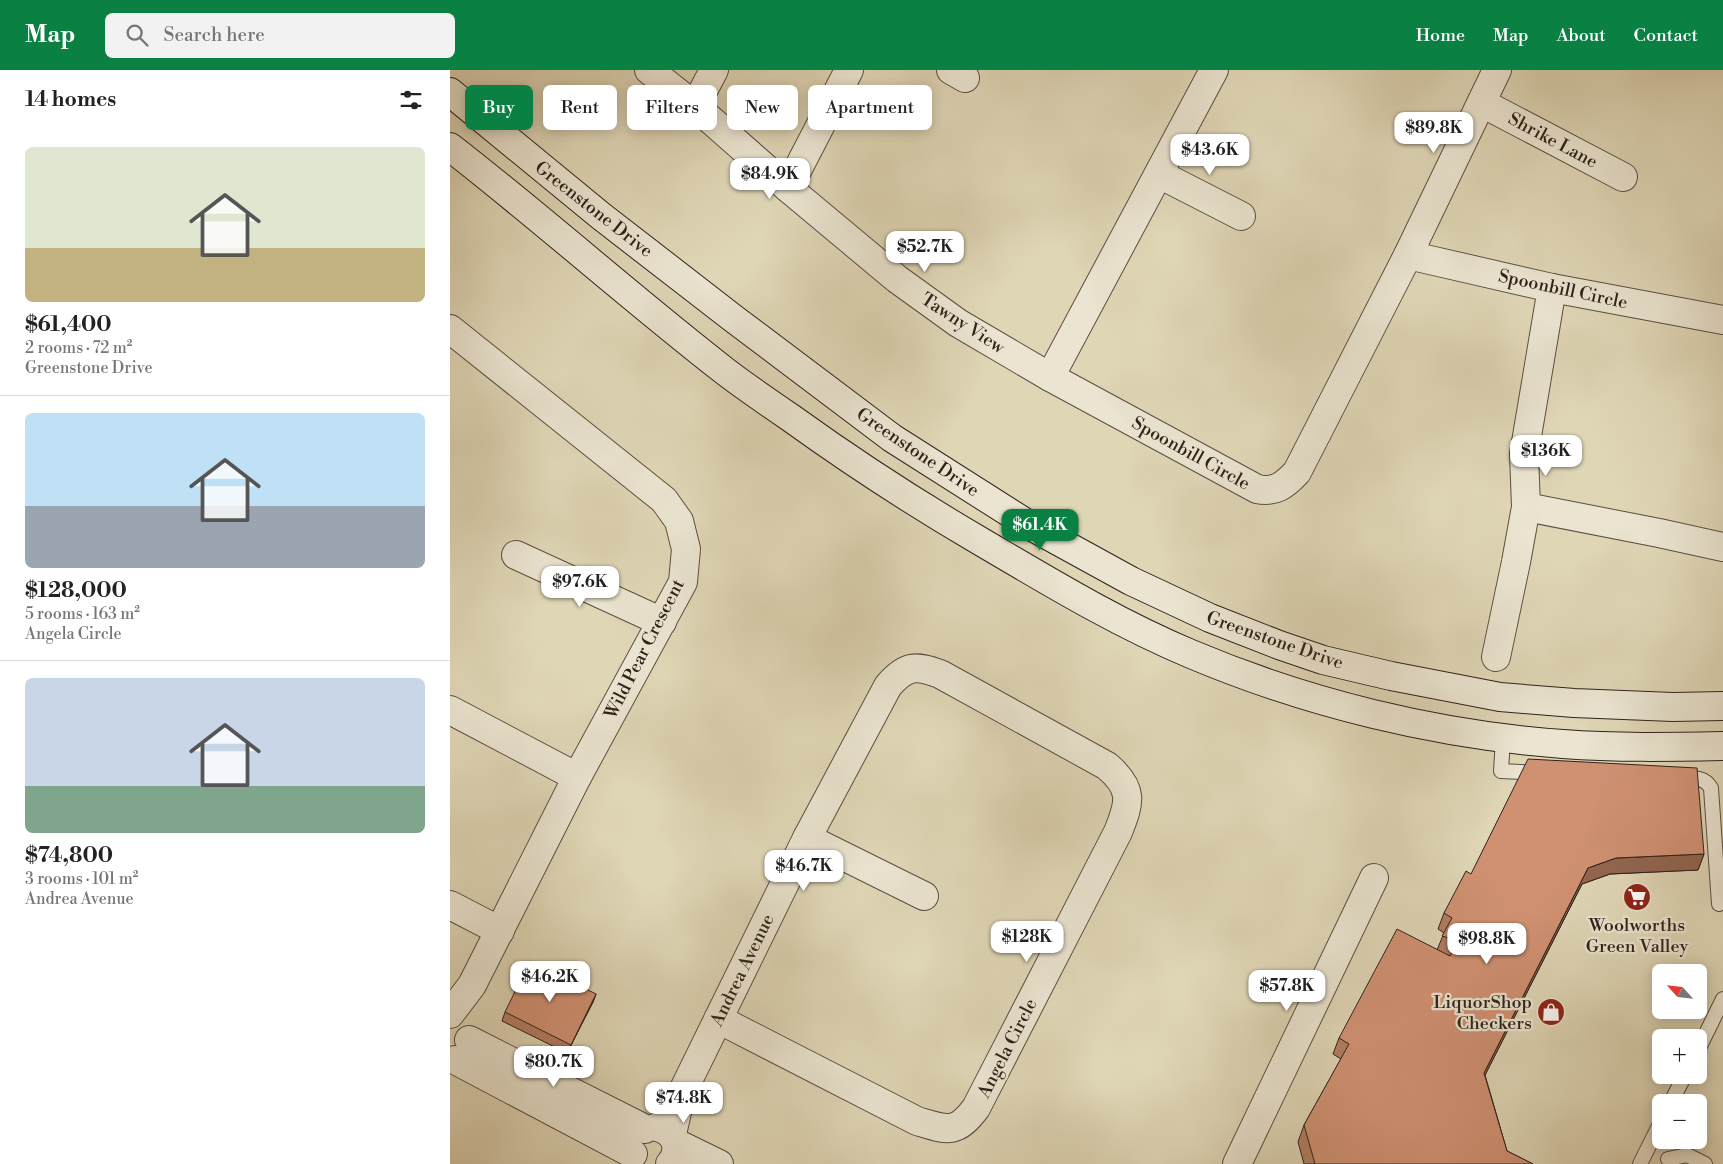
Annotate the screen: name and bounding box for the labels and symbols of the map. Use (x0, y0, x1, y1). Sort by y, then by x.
street label: Shrike Lane (1504, 107, 1601, 174)
pin: $89.8K (1393, 112, 1475, 154)
pin: $43.6K (1169, 134, 1251, 176)
street label: Greenstone Drive (530, 156, 657, 263)
pin: $84.9K (729, 158, 811, 200)
pin: $52.7K (884, 230, 966, 273)
street label: Spoonbill Circle (1496, 265, 1630, 314)
street label: Tawny View (917, 288, 1009, 359)
street label: Greenstone Drive (852, 403, 984, 502)
street label: Spoonbill Circle (1128, 412, 1254, 495)
pin: $136K (1511, 434, 1581, 477)
pin: $61.4K (999, 508, 1081, 551)
pin: $97.6K (539, 566, 621, 608)
street label: Wild Pear Crescent (599, 575, 690, 724)
street label: Greenstone Drive (1203, 606, 1346, 675)
pin: $46.7K (763, 850, 845, 892)
supermarket icon: Woolworths Green Valley (1622, 882, 1652, 912)
street label: Andrea Avenue (705, 910, 780, 1031)
place label: Woolworths Green Valley (1586, 914, 1688, 958)
pin: $128K (992, 920, 1062, 963)
pin: $98.8K (1446, 922, 1528, 965)
pin: $46.2K (509, 960, 591, 1003)
north arrow (1652, 964, 1708, 1019)
pin: $57.8K (1246, 970, 1328, 1012)
place label: LiquorShop Checkers (1433, 991, 1532, 1035)
street label: Angela Circle (972, 995, 1042, 1103)
shop icon: LiquorShop Checkers (1536, 997, 1566, 1027)
pin: $80.7K (513, 1046, 595, 1088)
pin: $74.8K (643, 1082, 725, 1124)

